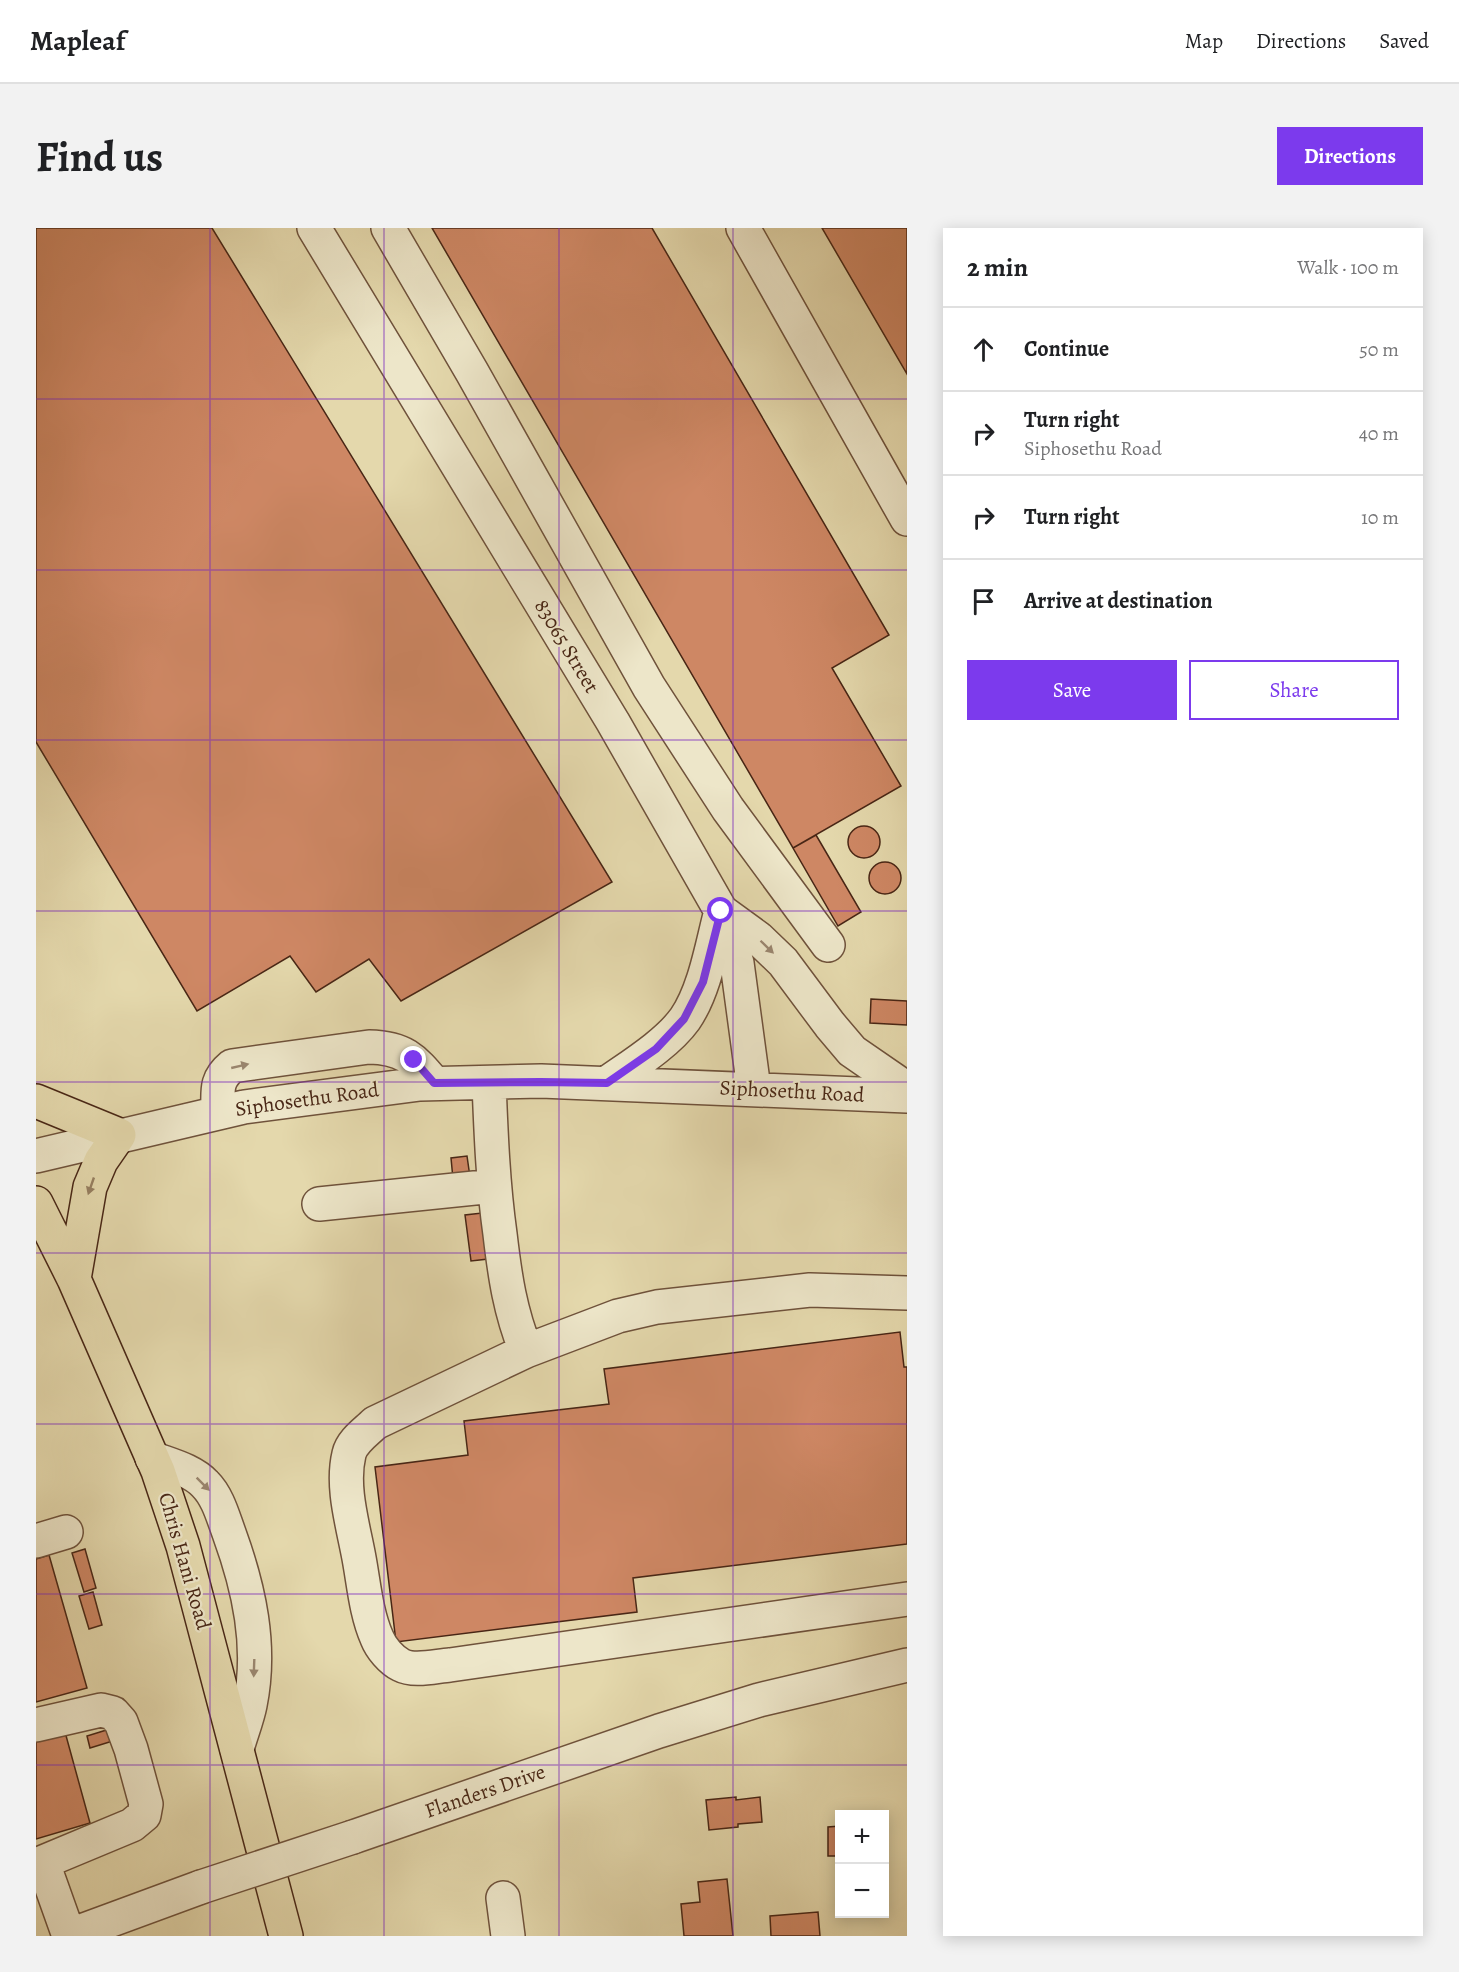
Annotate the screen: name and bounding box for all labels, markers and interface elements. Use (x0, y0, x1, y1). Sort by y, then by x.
text: Mapleaf (30, 22, 125, 60)
text: Map (1185, 27, 1223, 55)
text: Directions (1256, 27, 1346, 55)
text: Saved (1379, 27, 1429, 55)
button: Directions (1277, 127, 1423, 185)
text: Find us (36, 128, 163, 185)
text: 2 min (967, 250, 1028, 285)
text: Walk · 100 m (1297, 254, 1399, 281)
icon: ahead (967, 333, 1000, 366)
text: Continue (1024, 334, 1109, 364)
text: 50 m (1359, 336, 1399, 363)
text: Turn right (1024, 405, 1120, 435)
icon: right (967, 417, 1000, 450)
text: 40 m (1359, 420, 1399, 447)
text: Siphosethu Road (1024, 435, 1162, 462)
icon: right (967, 501, 1000, 534)
text: Turn right (1024, 502, 1120, 532)
text: 10 m (1361, 504, 1399, 531)
icon: arrive (967, 585, 1000, 618)
text: Arrive at destination (1024, 586, 1213, 616)
street label: 83065 Street (528, 594, 606, 698)
button: Save (967, 660, 1177, 720)
button: Share (1189, 660, 1399, 720)
route start (707, 897, 733, 923)
one-way arrow (759, 939, 773, 953)
route end (400, 1046, 426, 1072)
one-way arrow (231, 1060, 249, 1070)
street label: Siphosethu Road (719, 1073, 866, 1109)
street label: Siphosethu Road (233, 1075, 381, 1123)
one-way arrow (86, 1177, 96, 1195)
one-way arrow (196, 1477, 211, 1491)
street label: Chris Hani Road (152, 1489, 218, 1634)
one-way arrow (249, 1659, 258, 1678)
street label: Flanders Drive (421, 1757, 549, 1825)
map controls (835, 1810, 889, 1918)
button: + (835, 1810, 889, 1864)
button: − (835, 1864, 889, 1918)

